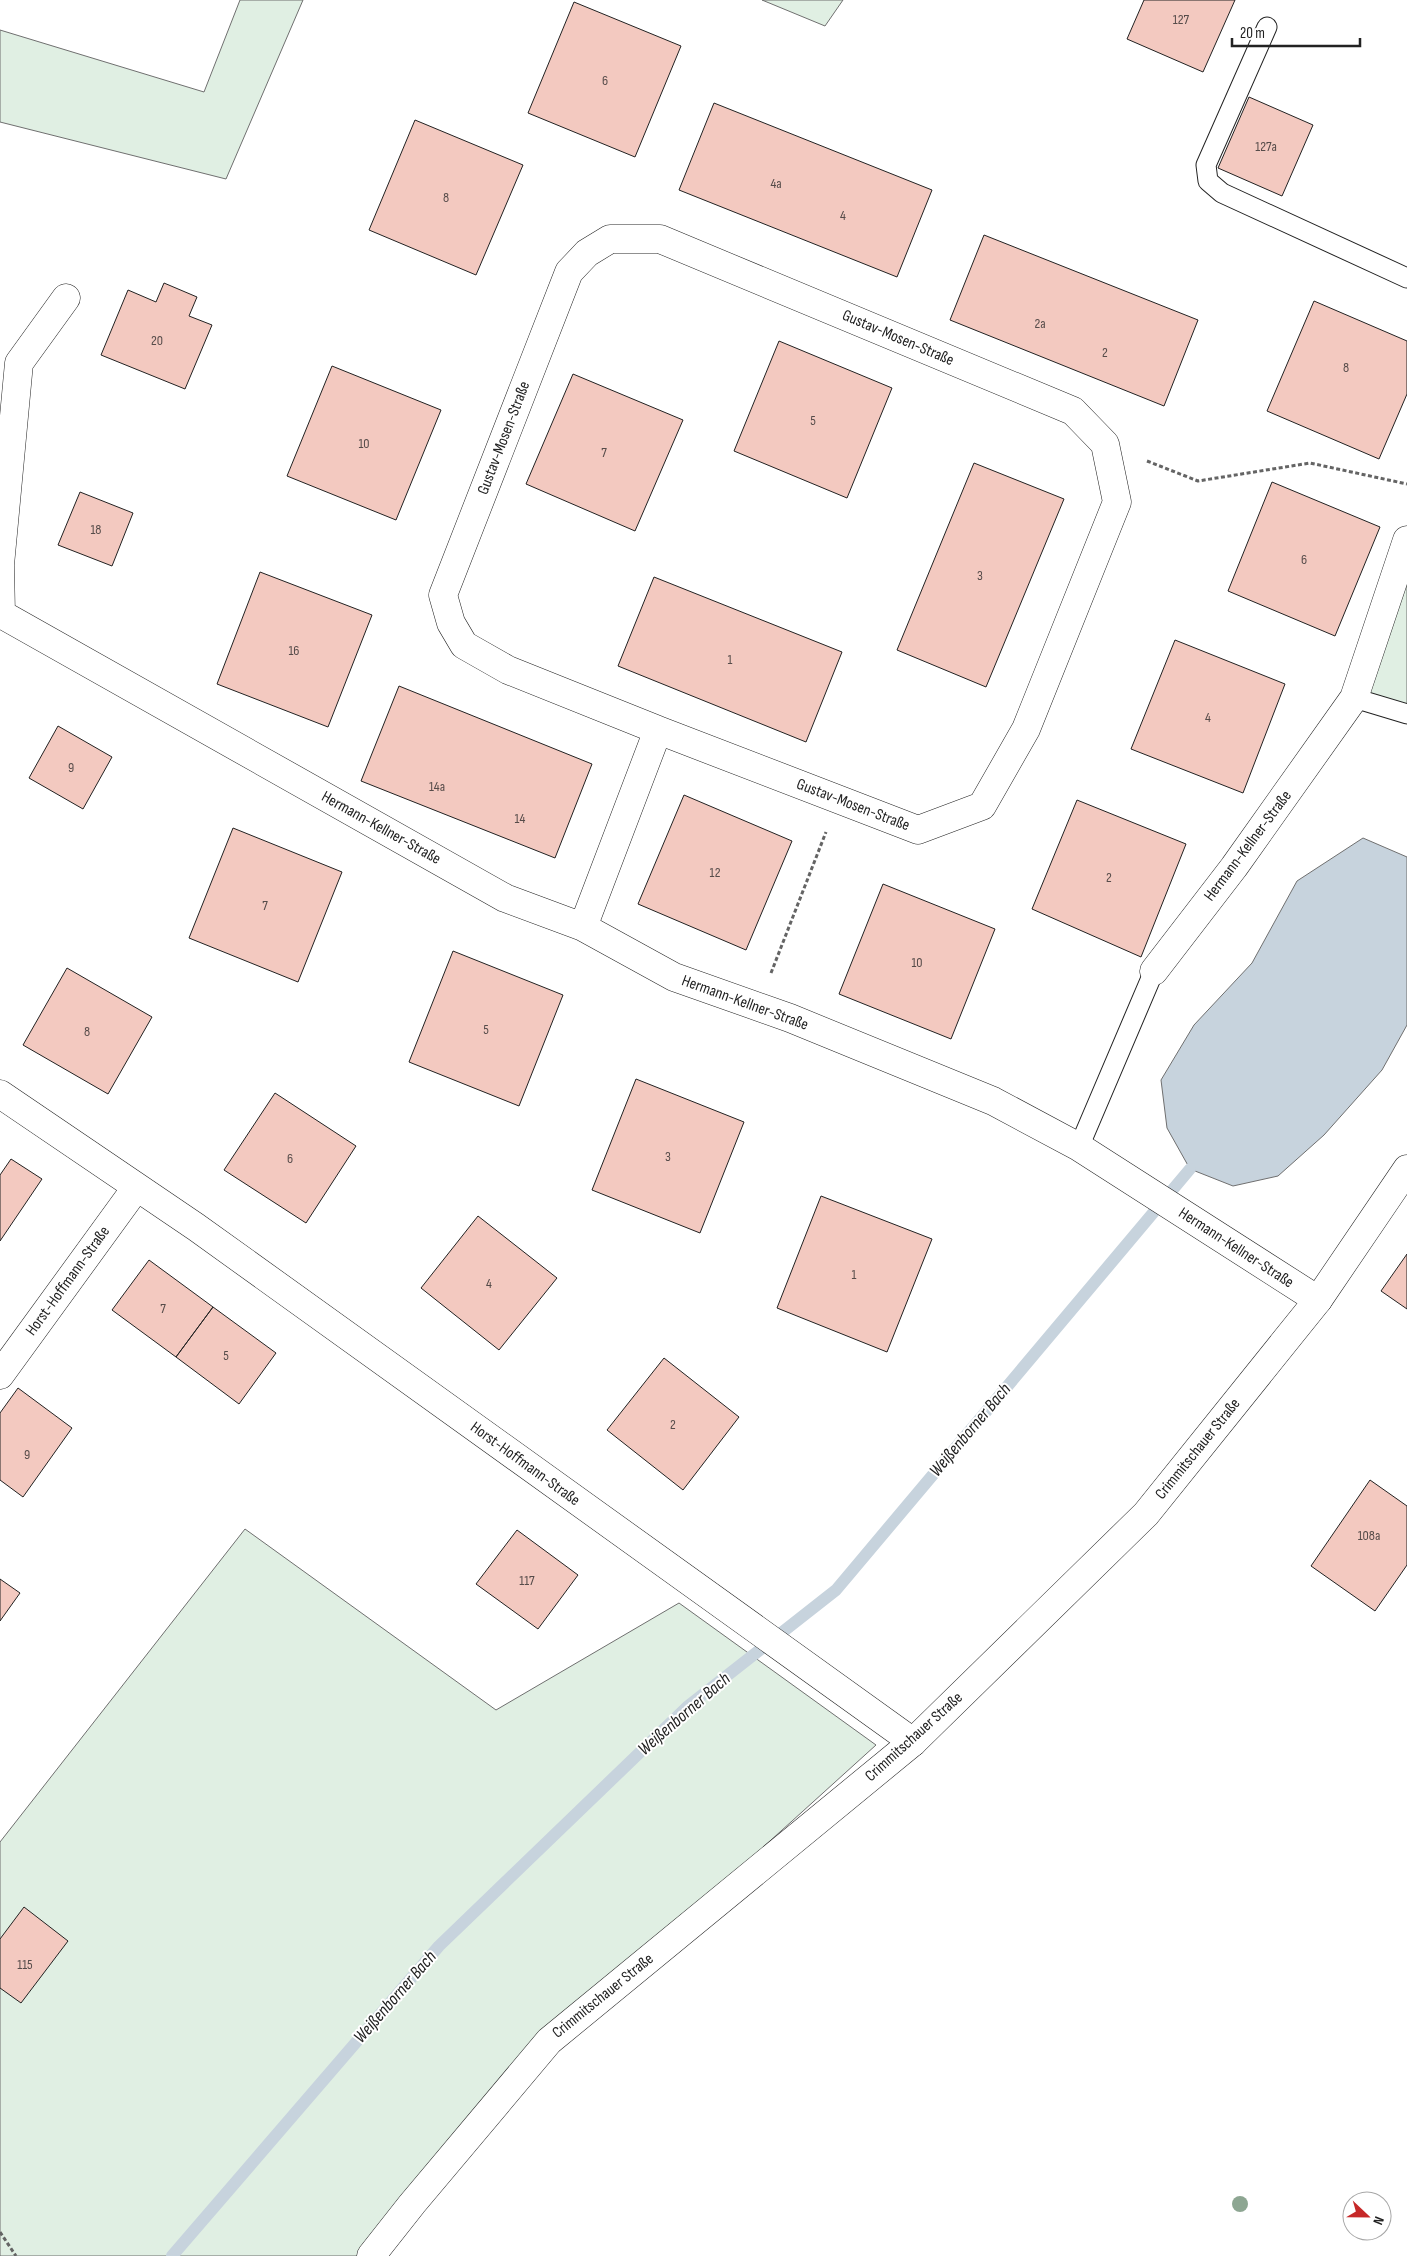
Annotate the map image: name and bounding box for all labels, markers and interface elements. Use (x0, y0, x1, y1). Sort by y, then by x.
house number: 127 (1173, 11, 1190, 28)
scale bar (1232, 15, 1360, 47)
text: 20 m (1240, 24, 1265, 43)
house number: 6 (602, 72, 608, 89)
house number: 127a (1255, 138, 1277, 155)
house number: 4a (770, 175, 782, 192)
house number: 8 (443, 189, 449, 206)
house number: 4 (840, 207, 846, 224)
street label: Gustav-Mosen-Straße (839, 306, 957, 370)
house number: 2a (1034, 315, 1046, 332)
house number: 20 (151, 332, 163, 349)
house number: 2 (1102, 344, 1108, 361)
house number: 8 (1343, 359, 1349, 376)
street label: Gustav-Mosen-Straße (474, 379, 534, 497)
house number: 5 (810, 412, 816, 429)
house number: 10 (358, 435, 370, 452)
house number: 7 (601, 444, 607, 461)
house number: 18 (90, 521, 102, 538)
house number: 6 (1301, 551, 1307, 568)
house number: 3 (977, 567, 983, 584)
house number: 16 (288, 642, 300, 659)
house number: 1 (728, 651, 733, 668)
house number: 4 (1205, 709, 1211, 726)
house number: 9 (68, 759, 74, 776)
street label: Gustav-Mosen-Straße (794, 775, 912, 835)
house number: 14a (429, 778, 445, 795)
street label: Hermann-Kellner-Straße (318, 787, 444, 869)
street label: Hermann-Kellner-Straße (1200, 787, 1296, 905)
house number: 14 (515, 810, 526, 827)
house number: 12 (710, 864, 721, 881)
house number: 2 (1106, 869, 1112, 886)
house number: 7 (262, 897, 268, 914)
house number: 10 (911, 954, 923, 971)
street label: Hermann-Kellner-Straße (679, 971, 811, 1035)
house number: 5 (483, 1021, 489, 1038)
house number: 8 (84, 1023, 90, 1040)
house number: 3 (665, 1148, 671, 1165)
house number: 6 (287, 1150, 293, 1167)
street label: Hermann-Kellner-Straße (1175, 1204, 1297, 1292)
street label: Horst-Hoffmann-Straße (22, 1223, 114, 1339)
house number: 1 (852, 1266, 857, 1283)
house number: 4 (486, 1275, 492, 1292)
house number: 7 (160, 1300, 166, 1317)
house number: 5 (223, 1347, 229, 1364)
water label: Weißenborner Bach (925, 1379, 1015, 1481)
street label: Crimmitschauer Straße (1151, 1395, 1245, 1503)
house number: 2 (670, 1416, 676, 1433)
street label: Horst-Hoffmann-Straße (467, 1418, 583, 1510)
house number: 9 (24, 1446, 30, 1463)
house number: 108a (1358, 1527, 1380, 1544)
house number: 117 (519, 1572, 535, 1589)
water label: Weißenborner Bach (634, 1668, 735, 1760)
street label: Crimmitschauer Straße (861, 1688, 967, 1786)
water label: Weißenborner Bach (349, 1946, 441, 2047)
street label: Crimmitschauer Straße (549, 1949, 657, 2043)
house number: 115 (17, 1956, 33, 1973)
north arrow (1342, 2191, 1392, 2241)
text: N (1369, 2214, 1388, 2227)

